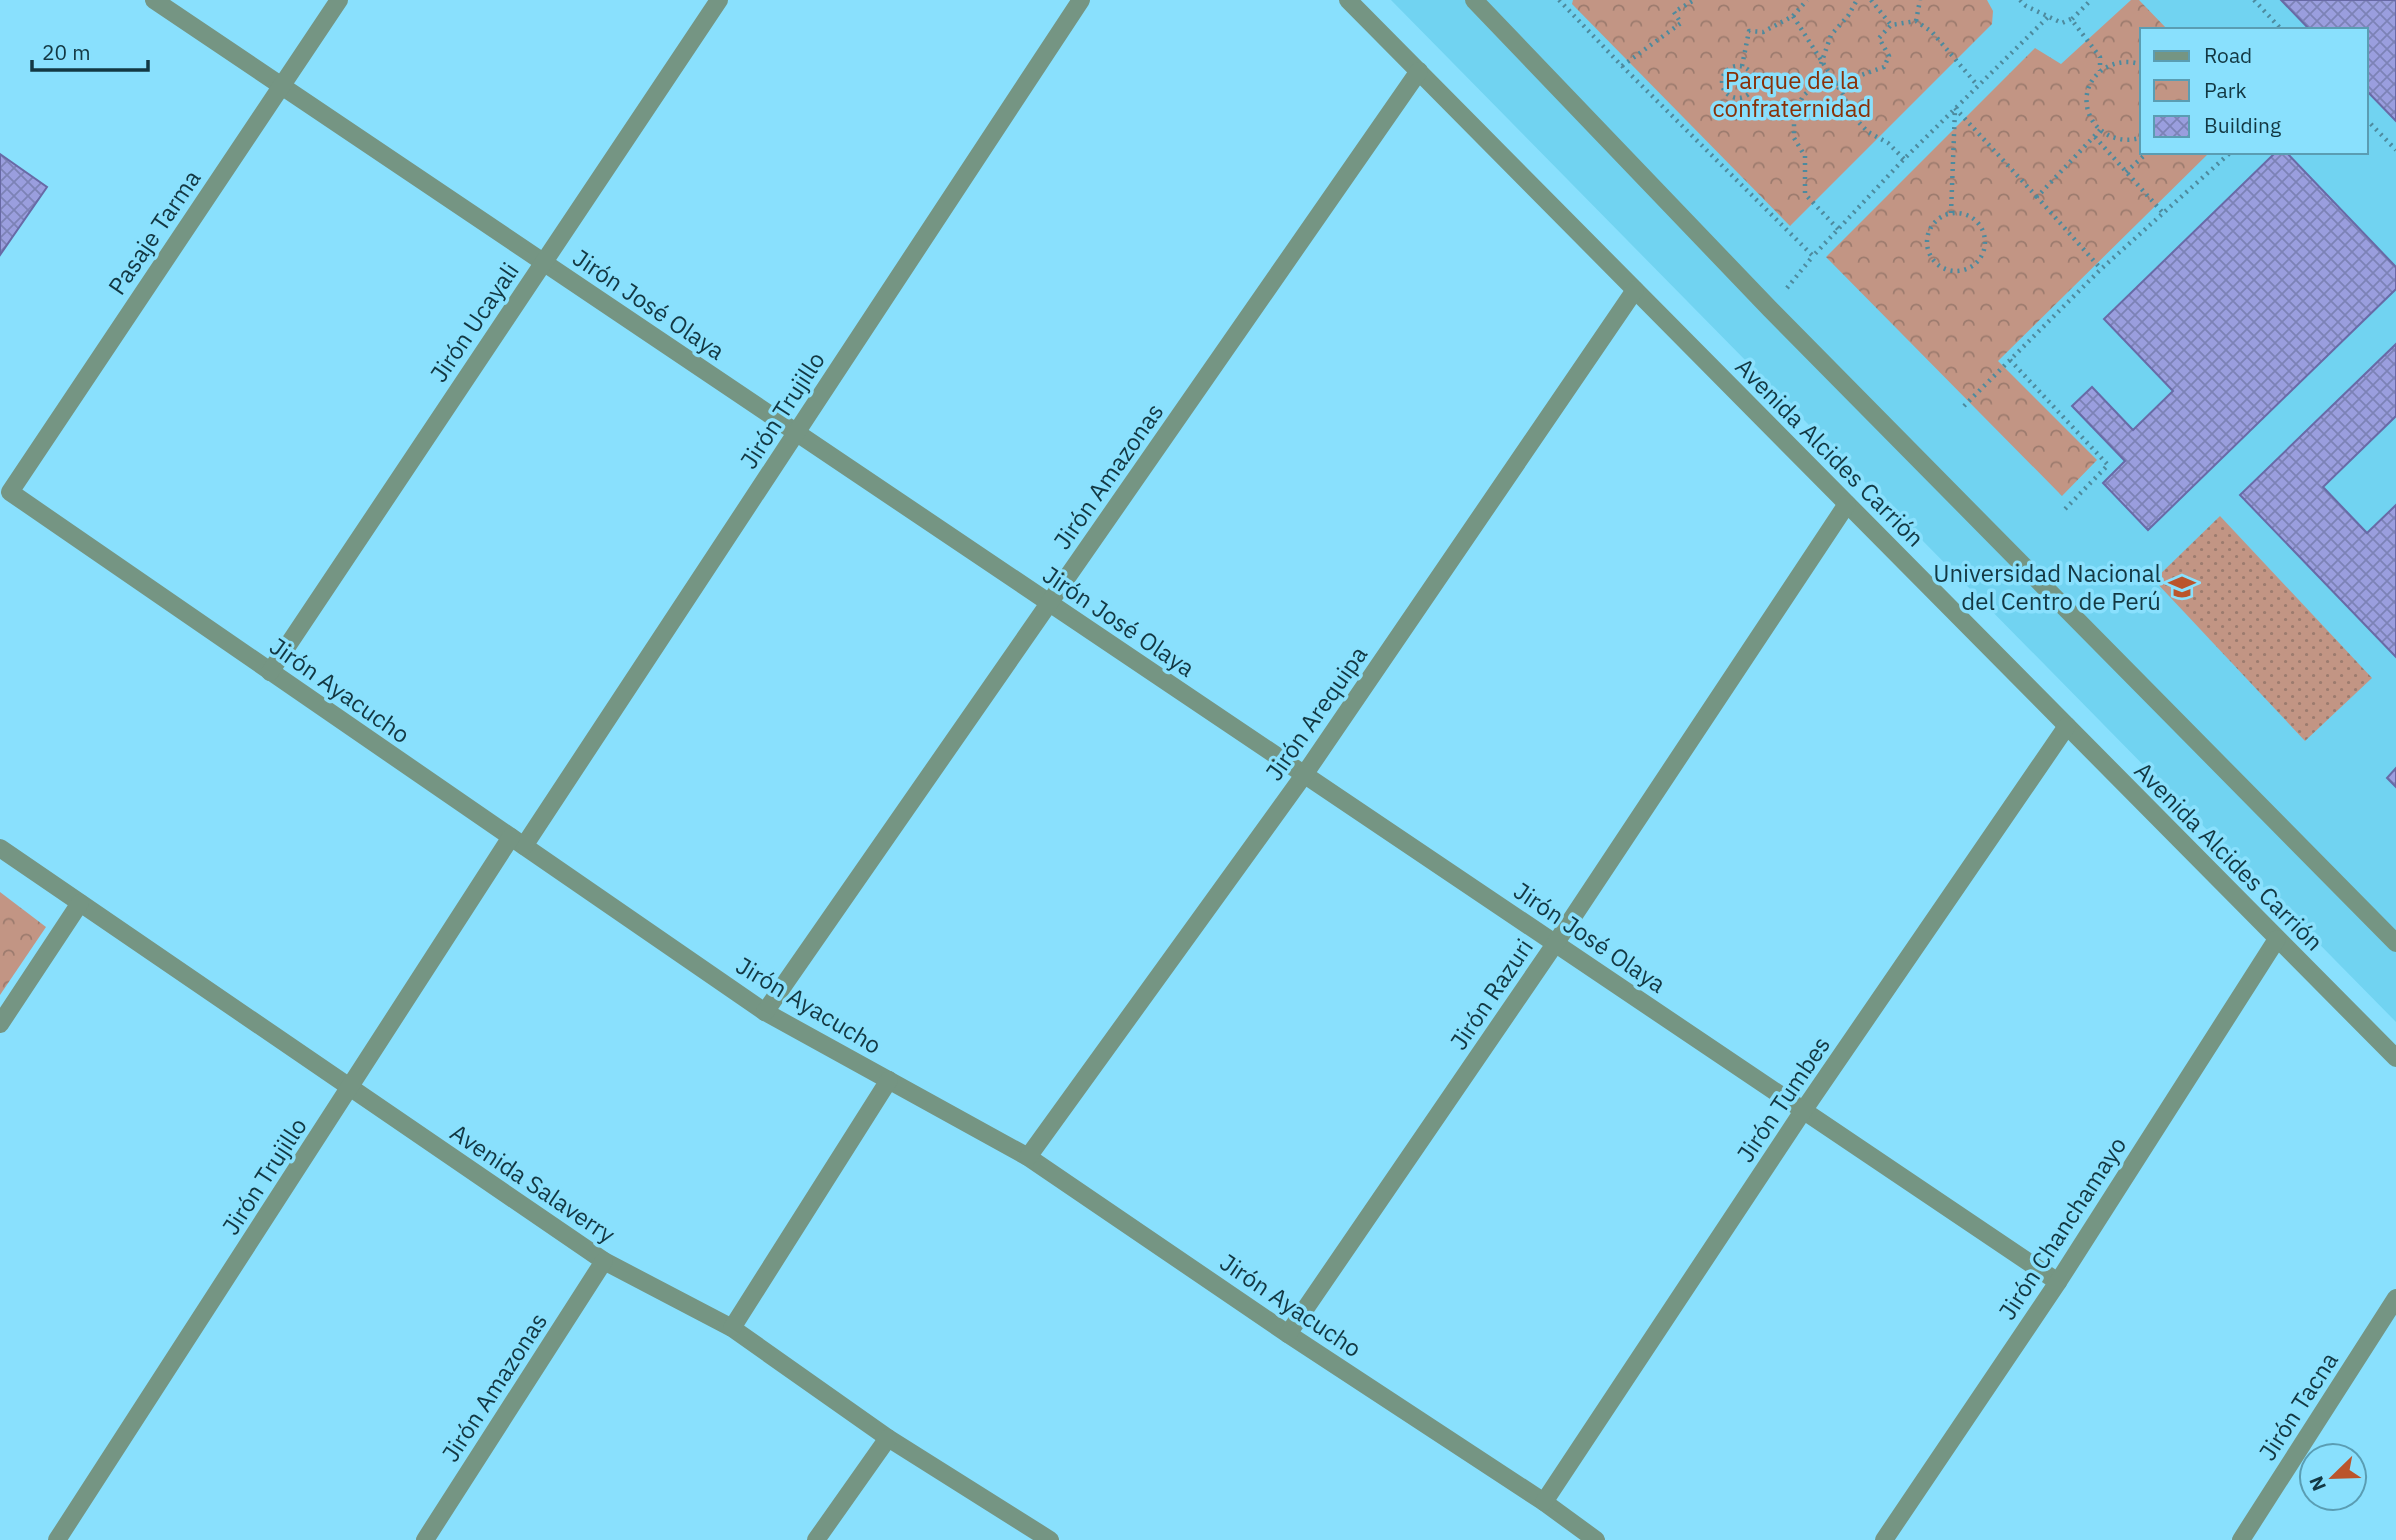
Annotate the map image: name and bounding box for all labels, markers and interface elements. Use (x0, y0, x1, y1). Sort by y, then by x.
scale bar (32, 28, 147, 72)
legend (2140, 28, 2368, 154)
text: 20 m (42, 38, 91, 66)
text: Road (2204, 41, 2252, 69)
park label: Parque de la confraternidad (1713, 64, 1871, 124)
text: Park (2204, 76, 2247, 104)
text: Building (2204, 111, 2281, 139)
street label: Pasaje Tarma (100, 163, 208, 301)
street label: Jirón José Olaya (567, 241, 731, 367)
street label: Jirón Ucayali (422, 256, 526, 388)
street label: Jirón Trujillo (732, 345, 832, 475)
street label: Avenida Alcides Carrión (1729, 351, 1931, 553)
street label: Jirón Amazonas (1046, 397, 1170, 555)
place label: Universidad Nacional del Centro de Perú (1933, 557, 2161, 617)
street label: Jirón José Olaya (1037, 558, 1201, 684)
school or university icon: Universidad Nacional del Centro de Perú (2167, 572, 2197, 602)
street label: Jirón Ayacucho (264, 630, 416, 750)
street label: Jirón Arequipa (1258, 639, 1374, 787)
street label: Avenida Alcides Carrión (2128, 755, 2330, 957)
street label: Jirón José Olaya (1508, 874, 1672, 1000)
street label: Jirón Razuri (1442, 932, 1540, 1056)
street label: Jirón Ayacucho (730, 949, 888, 1061)
street label: Jirón Tumbes (1729, 1030, 1837, 1168)
street label: Jirón Trujillo (214, 1111, 314, 1241)
street label: Avenida Salaverry (444, 1116, 622, 1250)
street label: Jirón Chanchamayo (1991, 1130, 2133, 1326)
street label: Jirón Ayacucho (1214, 1246, 1368, 1364)
street label: Jirón Amazonas (434, 1306, 554, 1468)
street label: Jirón Tacna (2251, 1346, 2345, 1466)
north arrow (2298, 1442, 2368, 1512)
text: N (2304, 1473, 2331, 1495)

